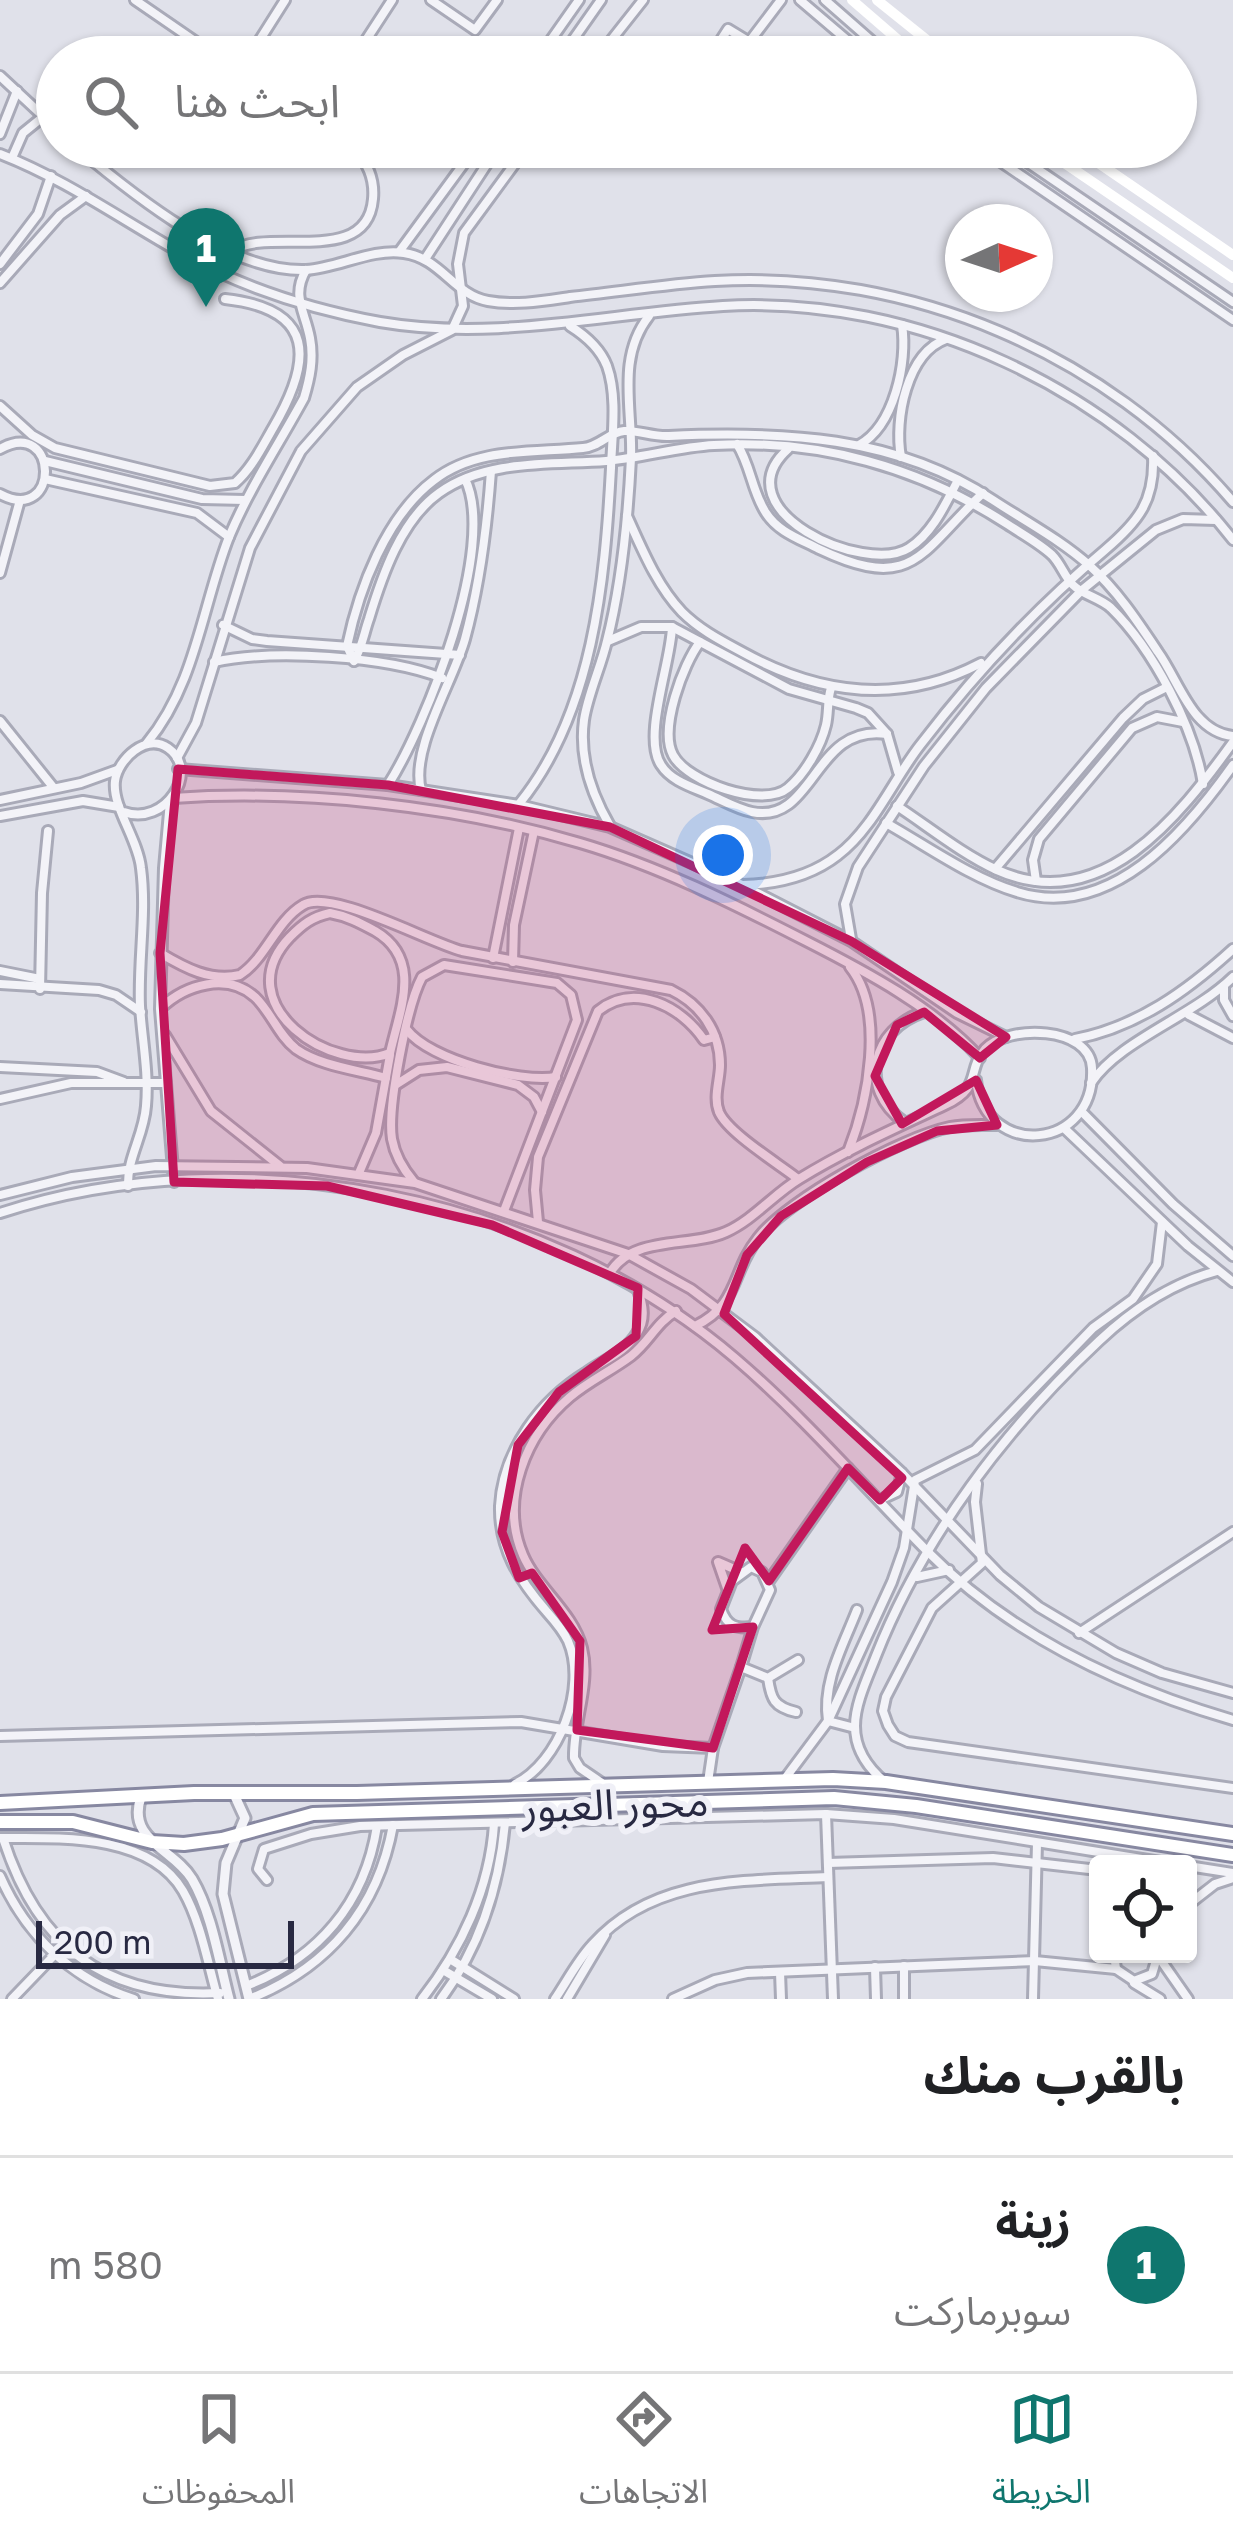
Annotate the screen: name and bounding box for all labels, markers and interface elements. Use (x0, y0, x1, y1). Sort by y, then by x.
search box (36, 36, 1197, 168)
icon: search (78, 69, 144, 135)
text: ابحث هنا (174, 73, 340, 127)
north arrow (945, 204, 1053, 312)
pin: 1 (167, 208, 245, 307)
your location (693, 825, 753, 885)
street label: محور العبور (519, 1775, 709, 1832)
map controls (1089, 1855, 1197, 1963)
button: locate (1089, 1855, 1197, 1963)
scale bar (36, 1915, 294, 1968)
text: 200 m (54, 1922, 152, 1961)
text: بالقرب منك (924, 2043, 1185, 2104)
text: زينة (995, 2194, 1071, 2248)
text: 580 m (48, 2241, 163, 2288)
text: 1 (1136, 2241, 1156, 2288)
text: سوبرماركت (894, 2287, 1071, 2334)
tab: المحفوظات (142, 2386, 295, 2527)
tab: الاتجاهات (579, 2386, 708, 2527)
tab: الخريطة (992, 2386, 1091, 2527)

